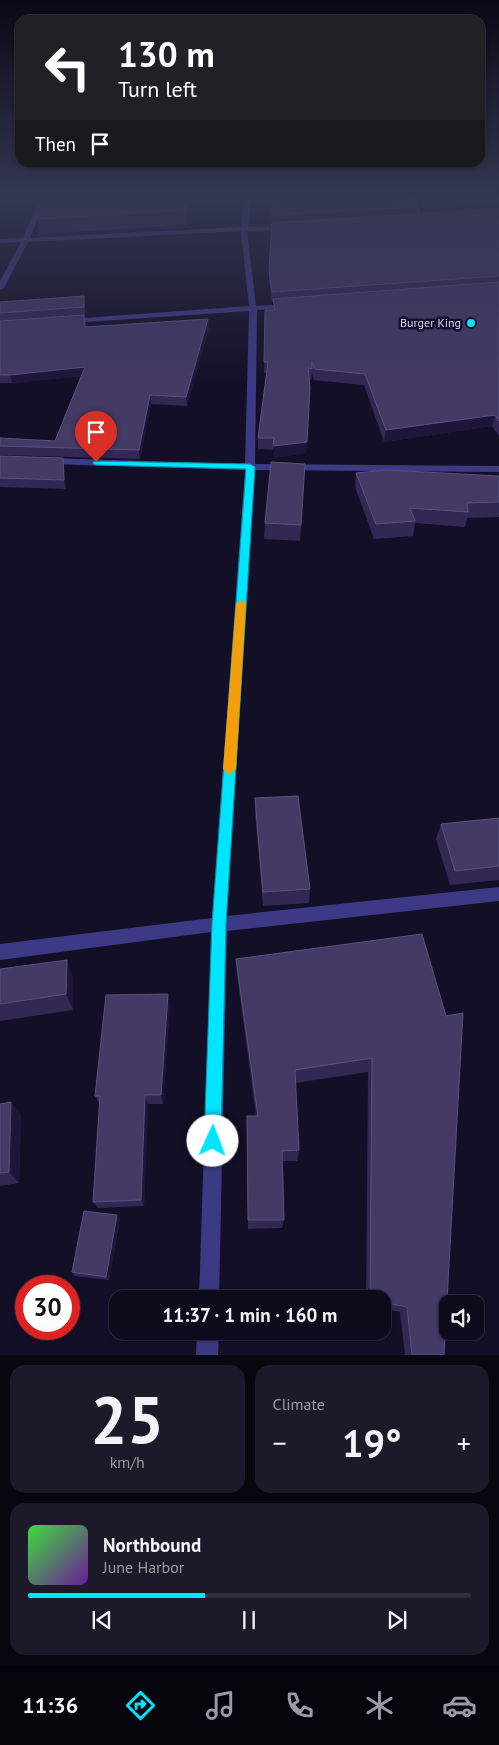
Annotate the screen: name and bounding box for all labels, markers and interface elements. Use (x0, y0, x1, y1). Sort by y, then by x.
text: 130 m (118, 31, 215, 77)
icon: left (35, 35, 100, 100)
text: Turn left (118, 75, 197, 103)
icon: arrive (86, 130, 114, 158)
text: Then (35, 132, 76, 156)
place label: Burger King (400, 315, 461, 330)
marker: Burger King (465, 317, 477, 329)
pin (75, 411, 117, 462)
icon: arrive (82, 418, 110, 446)
position arrow (186, 1114, 238, 1166)
speed limit sign: 30 (15, 1275, 80, 1340)
map controls (439, 1295, 484, 1340)
button: sound (439, 1295, 484, 1340)
text: 11:37 · 1 min · 160 m (163, 1303, 337, 1327)
text: 25 (90, 1377, 164, 1461)
text: Climate (273, 1394, 325, 1414)
text: 19° (342, 1418, 402, 1467)
text: − (273, 1424, 287, 1461)
text: + (457, 1424, 471, 1461)
text: km/h (110, 1452, 145, 1472)
text: Northbound (103, 1533, 201, 1557)
text: June Harbor (103, 1557, 184, 1577)
icon: previous (88, 1606, 116, 1634)
icon: pause (235, 1606, 263, 1634)
icon: next (383, 1606, 411, 1634)
icon: directions (123, 1688, 158, 1723)
icon: music (203, 1688, 238, 1723)
icon: phone (282, 1688, 317, 1723)
icon: climate (362, 1688, 397, 1723)
icon: car (442, 1688, 477, 1723)
text: 11:36 (22, 1691, 78, 1719)

